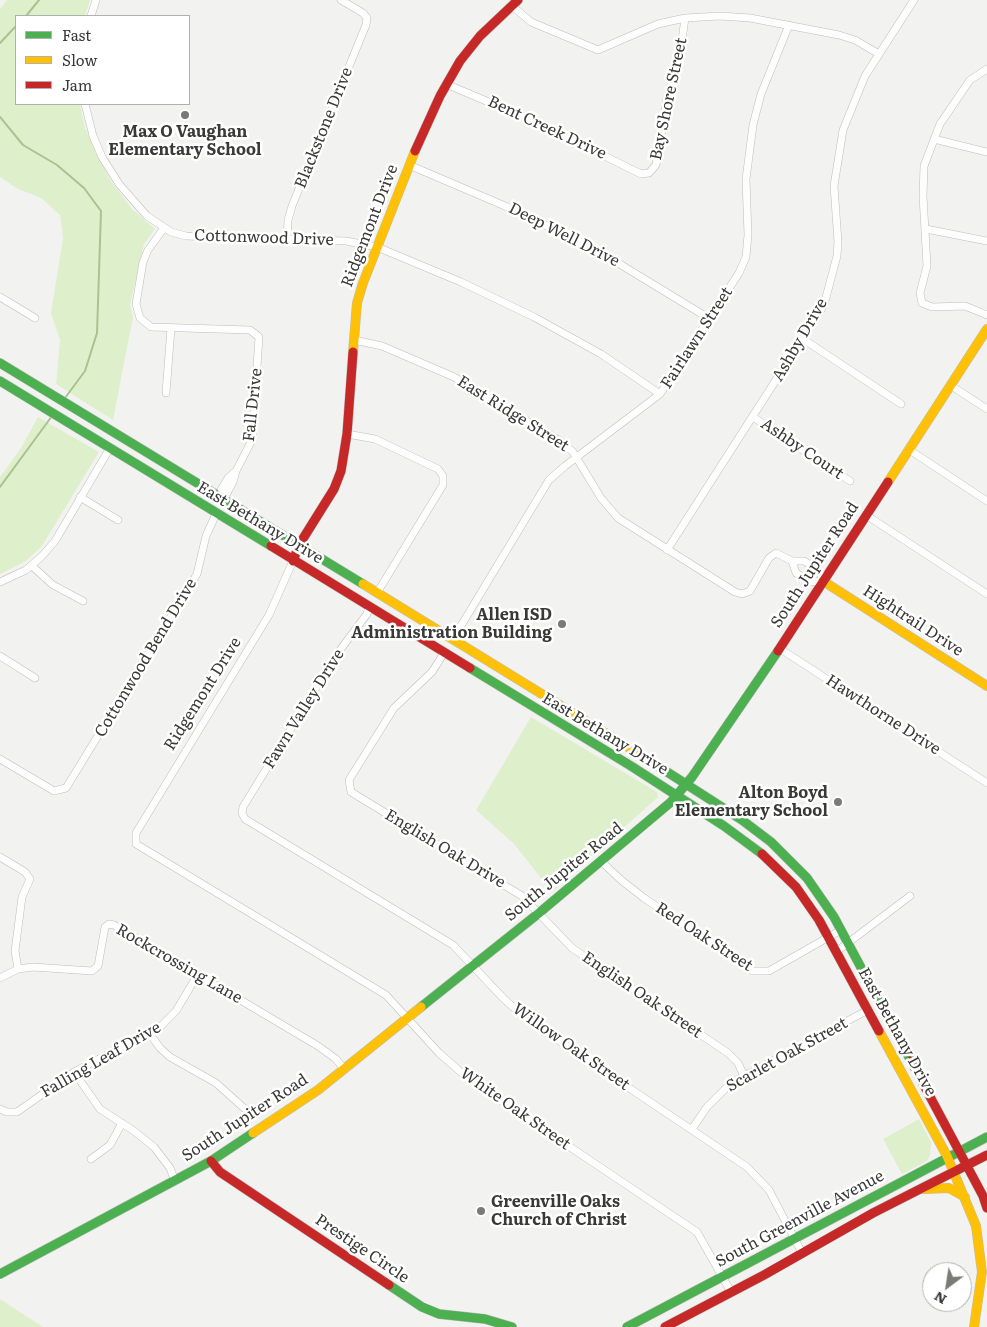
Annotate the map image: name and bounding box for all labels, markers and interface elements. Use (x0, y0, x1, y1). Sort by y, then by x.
legend (15, 15, 190, 105)
text: Fast (62, 23, 91, 46)
street label: Bay Shore Street (647, 36, 691, 162)
text: Slow (62, 48, 97, 71)
street label: Blackstone Drive (291, 65, 357, 191)
text: Jam (62, 73, 92, 96)
street label: Bent Creek Drive (485, 92, 609, 164)
marker: Max O Vaughan Elementary School (179, 109, 191, 121)
place label: Max O Vaughan Elementary School (108, 122, 262, 160)
street label: Ridgemont Drive (338, 162, 402, 290)
street label: Deep Well Drive (505, 199, 623, 271)
street label: Cottonwood Drive (194, 226, 334, 250)
street label: Fairlawn Street (657, 284, 737, 392)
street label: Ashby Drive (768, 295, 832, 385)
street label: Fall Drive (240, 367, 266, 443)
street label: East Ridge Street (454, 372, 572, 456)
street label: Ashby Court (757, 414, 847, 484)
street label: East Bethany Drive (193, 478, 327, 568)
street label: South Jupiter Road (767, 498, 863, 632)
street label: Cottonwood Bend Drive (91, 575, 201, 741)
street label: Hightrail Drive (859, 581, 967, 661)
place label: Allen ISD Administration Building (351, 605, 552, 643)
marker: Allen ISD Administration Building (556, 618, 568, 630)
street label: Ridgemont Drive (160, 634, 246, 754)
street label: Fawn Valley Drive (260, 646, 348, 772)
street label: Hawthorne Drive (822, 671, 944, 759)
street label: East Bethany Drive (538, 689, 672, 779)
place label: Alton Boyd Elementary School (675, 783, 828, 821)
marker: Alton Boyd Elementary School (832, 796, 844, 808)
street label: English Oak Drive (381, 805, 509, 893)
street label: South Jupiter Road (501, 819, 627, 925)
street label: Red Oak Street (652, 898, 756, 976)
street label: Rockcrossing Lane (113, 920, 245, 1008)
street label: English Oak Street (578, 948, 706, 1042)
street label: East Bethany Drive (854, 965, 940, 1099)
street label: Willow Oak Street (509, 999, 633, 1095)
street label: Scarlet Oak Street (723, 1014, 851, 1096)
street label: Falling Leaf Drive (38, 1018, 164, 1102)
street label: White Oak Street (456, 1064, 574, 1154)
street label: South Jupiter Road (178, 1070, 312, 1166)
street label: South Greenville Avenue (713, 1166, 887, 1272)
place label: Greenville Oaks Church of Christ (491, 1192, 627, 1230)
marker: Greenville Oaks Church of Christ (475, 1205, 487, 1217)
street label: Prestige Circle (311, 1210, 413, 1288)
north arrow (922, 1262, 972, 1312)
text: N (930, 1287, 950, 1311)

